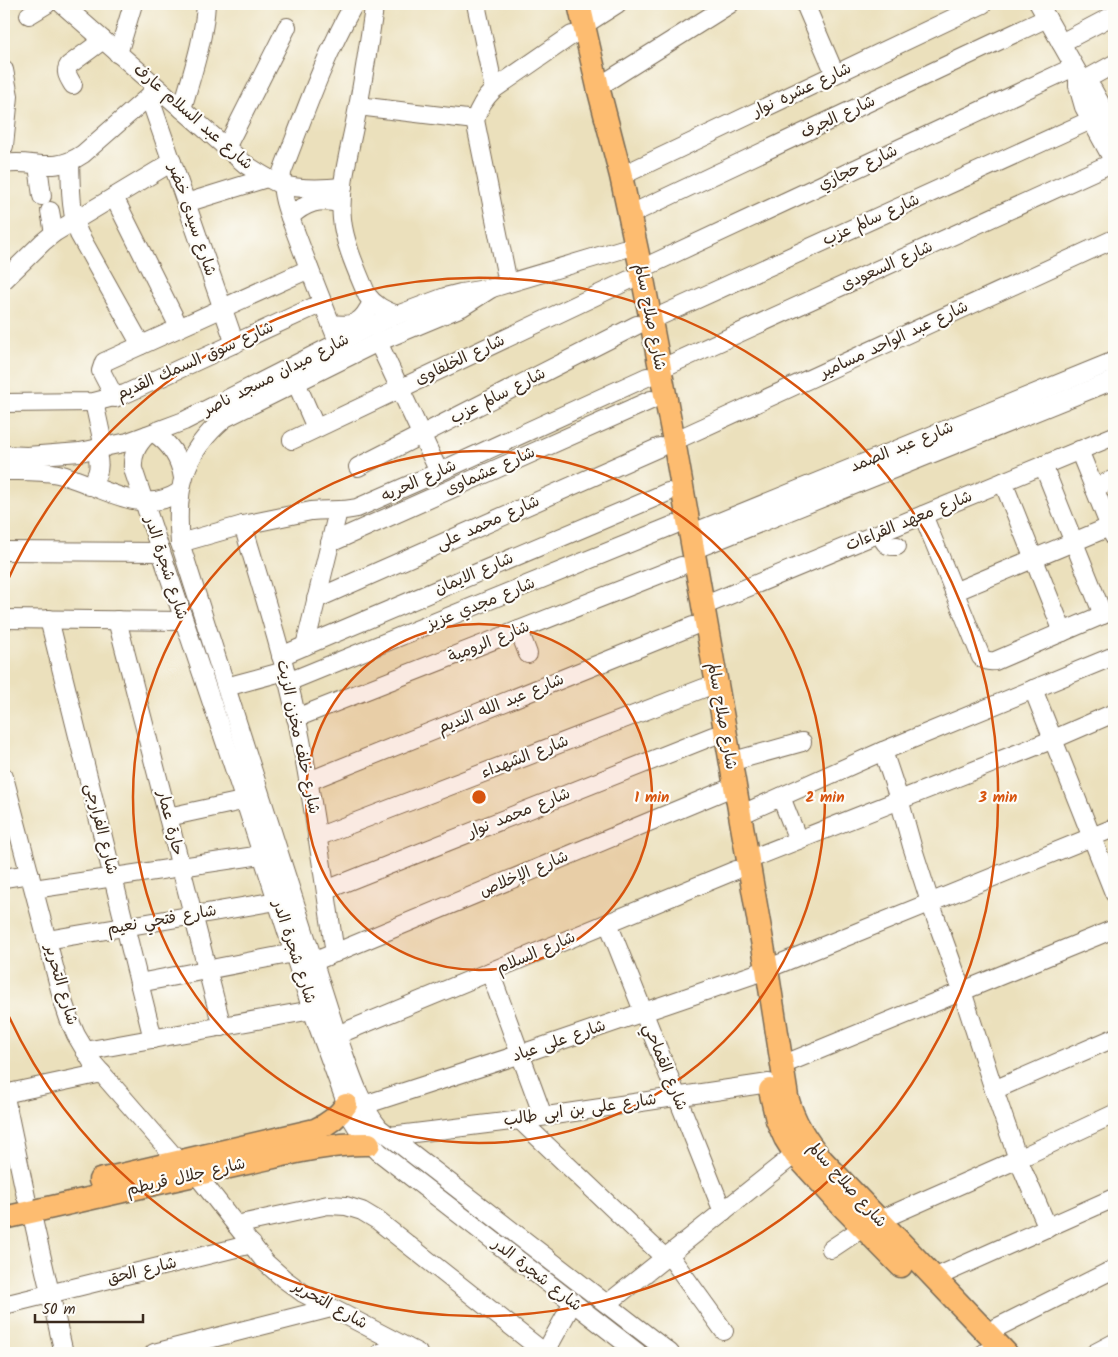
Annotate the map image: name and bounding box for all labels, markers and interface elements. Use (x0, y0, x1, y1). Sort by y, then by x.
street label: شارع عشره نوار (747, 56, 856, 125)
street label: شارع عبد السلام عارف (128, 58, 258, 176)
street label: شارع الجرف (796, 89, 880, 145)
street label: شارع حجازي (814, 139, 902, 197)
street label: شارع سيدى خضر (160, 159, 223, 280)
street label: شارع سالم عزب (818, 187, 924, 253)
street label: شارع السعودى (837, 235, 937, 297)
street label: شارع صلاح سالم (627, 261, 673, 373)
street label: شارع عبد الواحد مسامير (814, 294, 973, 386)
street label: شارع سوق السمك القديم (112, 315, 278, 407)
street label: شارع ميدان مسجد ناصر (197, 327, 354, 424)
street label: شارع الخلفاوى (411, 328, 509, 392)
street label: شارع سالم عزب (446, 361, 550, 431)
street label: شارع عبد الصمد (846, 415, 958, 479)
street label: شارع عشماوى (441, 440, 539, 502)
street label: شارع الحريه (377, 453, 461, 509)
street label: شارع معهد القراءات (842, 484, 976, 558)
street label: شارع محمد على (432, 489, 544, 557)
street label: شارع شجرة الدر (137, 511, 195, 623)
street label: شارع الايمان (431, 546, 517, 602)
street label: شارع مجدي عزيز (421, 571, 539, 638)
street label: شارع الرومية (444, 614, 534, 670)
street label: شارع خلف مخزن الزيت (269, 657, 327, 817)
street label: شارع صلاح سالم (700, 660, 744, 772)
street label: شارع عبد الله النديم (434, 667, 568, 741)
street label: شارع الشهداء (477, 729, 573, 785)
street label: شارع الفرارجى (78, 781, 124, 877)
street label: شارع محمد نوار (462, 781, 574, 846)
text: 1 min (635, 786, 669, 810)
text: 2 min (805, 786, 845, 810)
text: 3 min (978, 786, 1017, 810)
street label: حارة عمار (150, 787, 190, 858)
centre of rings (470, 788, 488, 806)
street label: شارع الإخلاص (476, 844, 572, 904)
street label: شارع شجرة الدر (265, 895, 323, 1007)
street label: شارع فتحي نعيم (105, 898, 219, 943)
street label: شارع السلام (492, 925, 580, 981)
street label: شارع التحرير (37, 940, 84, 1028)
street label: شارع على عياد (509, 1013, 609, 1069)
street label: شارع القماحي (635, 1020, 694, 1115)
street label: شارع على بن ابى طالب (502, 1087, 658, 1133)
street label: شارع صلاح سالم (801, 1136, 893, 1234)
street label: شارع جلال قريطم (124, 1151, 248, 1203)
street label: شارع شجرة الدر (485, 1231, 587, 1318)
street label: شارع الحق (105, 1250, 179, 1292)
street label: شارع التحرير (286, 1273, 372, 1336)
scale bar (35, 1292, 142, 1324)
text: 50 m (42, 1298, 76, 1322)

